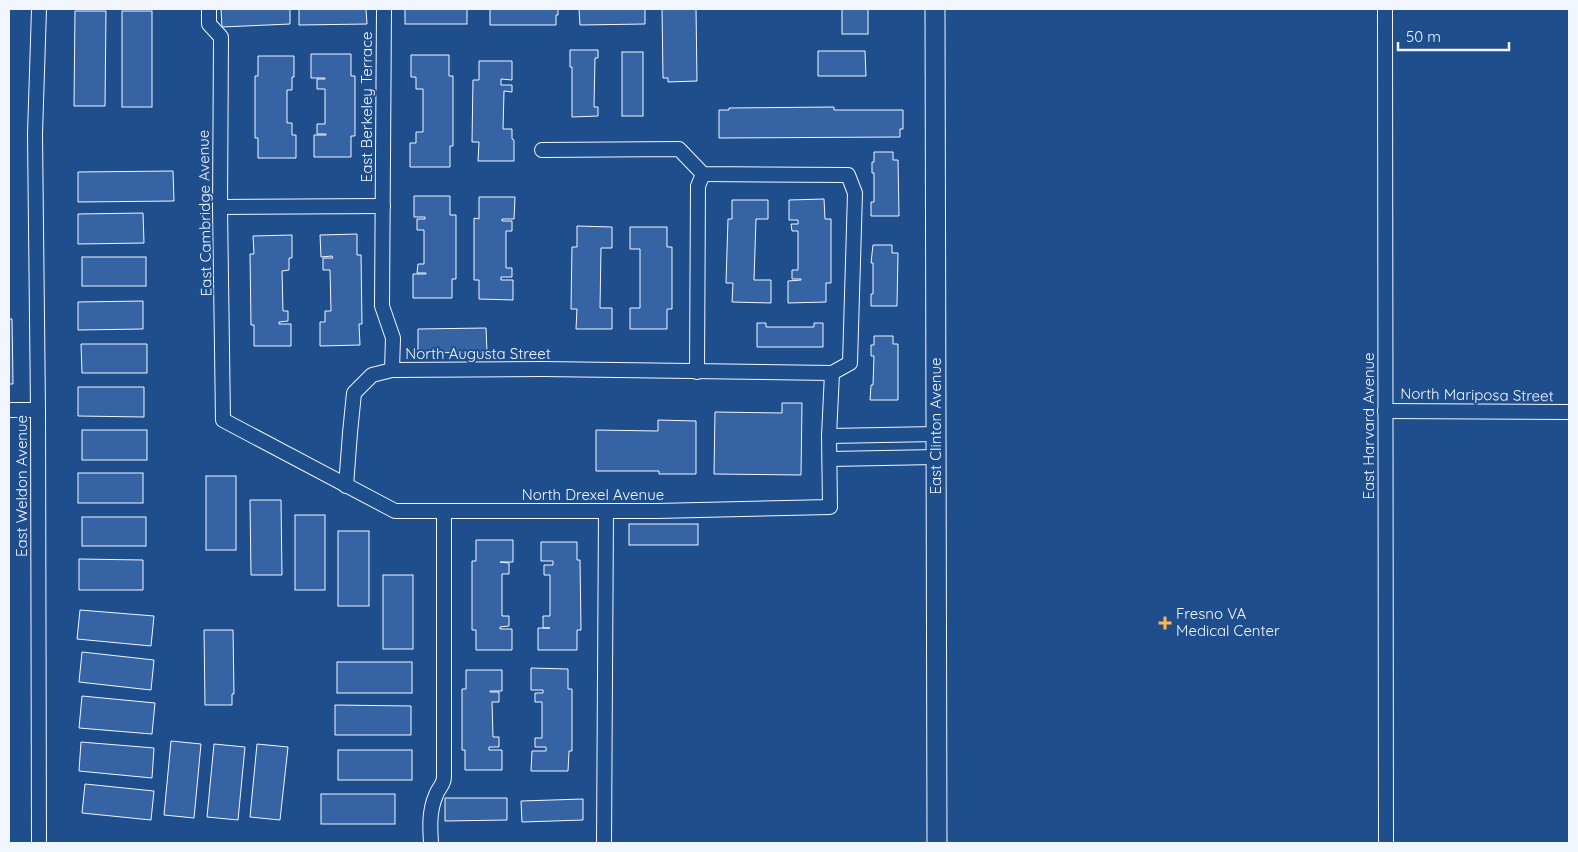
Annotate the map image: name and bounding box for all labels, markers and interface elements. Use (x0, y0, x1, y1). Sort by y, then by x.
scale bar (1398, 20, 1509, 52)
text: 50 m (1406, 27, 1441, 46)
street label: East Berkeley Terrace (357, 32, 376, 182)
street label: East Cambridge Avenue (194, 130, 215, 296)
street label: North Augusta Street (405, 344, 551, 363)
street label: East Harvard Avenue (1359, 352, 1378, 500)
street label: East Clinton Avenue (926, 357, 945, 495)
street label: North Mariposa Street (1400, 384, 1554, 405)
street label: East Weldon Avenue (12, 415, 31, 557)
street label: North Drexel Avenue (522, 485, 664, 504)
place label: Fresno VA Medical Center (1176, 604, 1280, 640)
marker: Fresno VA Medical Center (1158, 616, 1172, 630)

